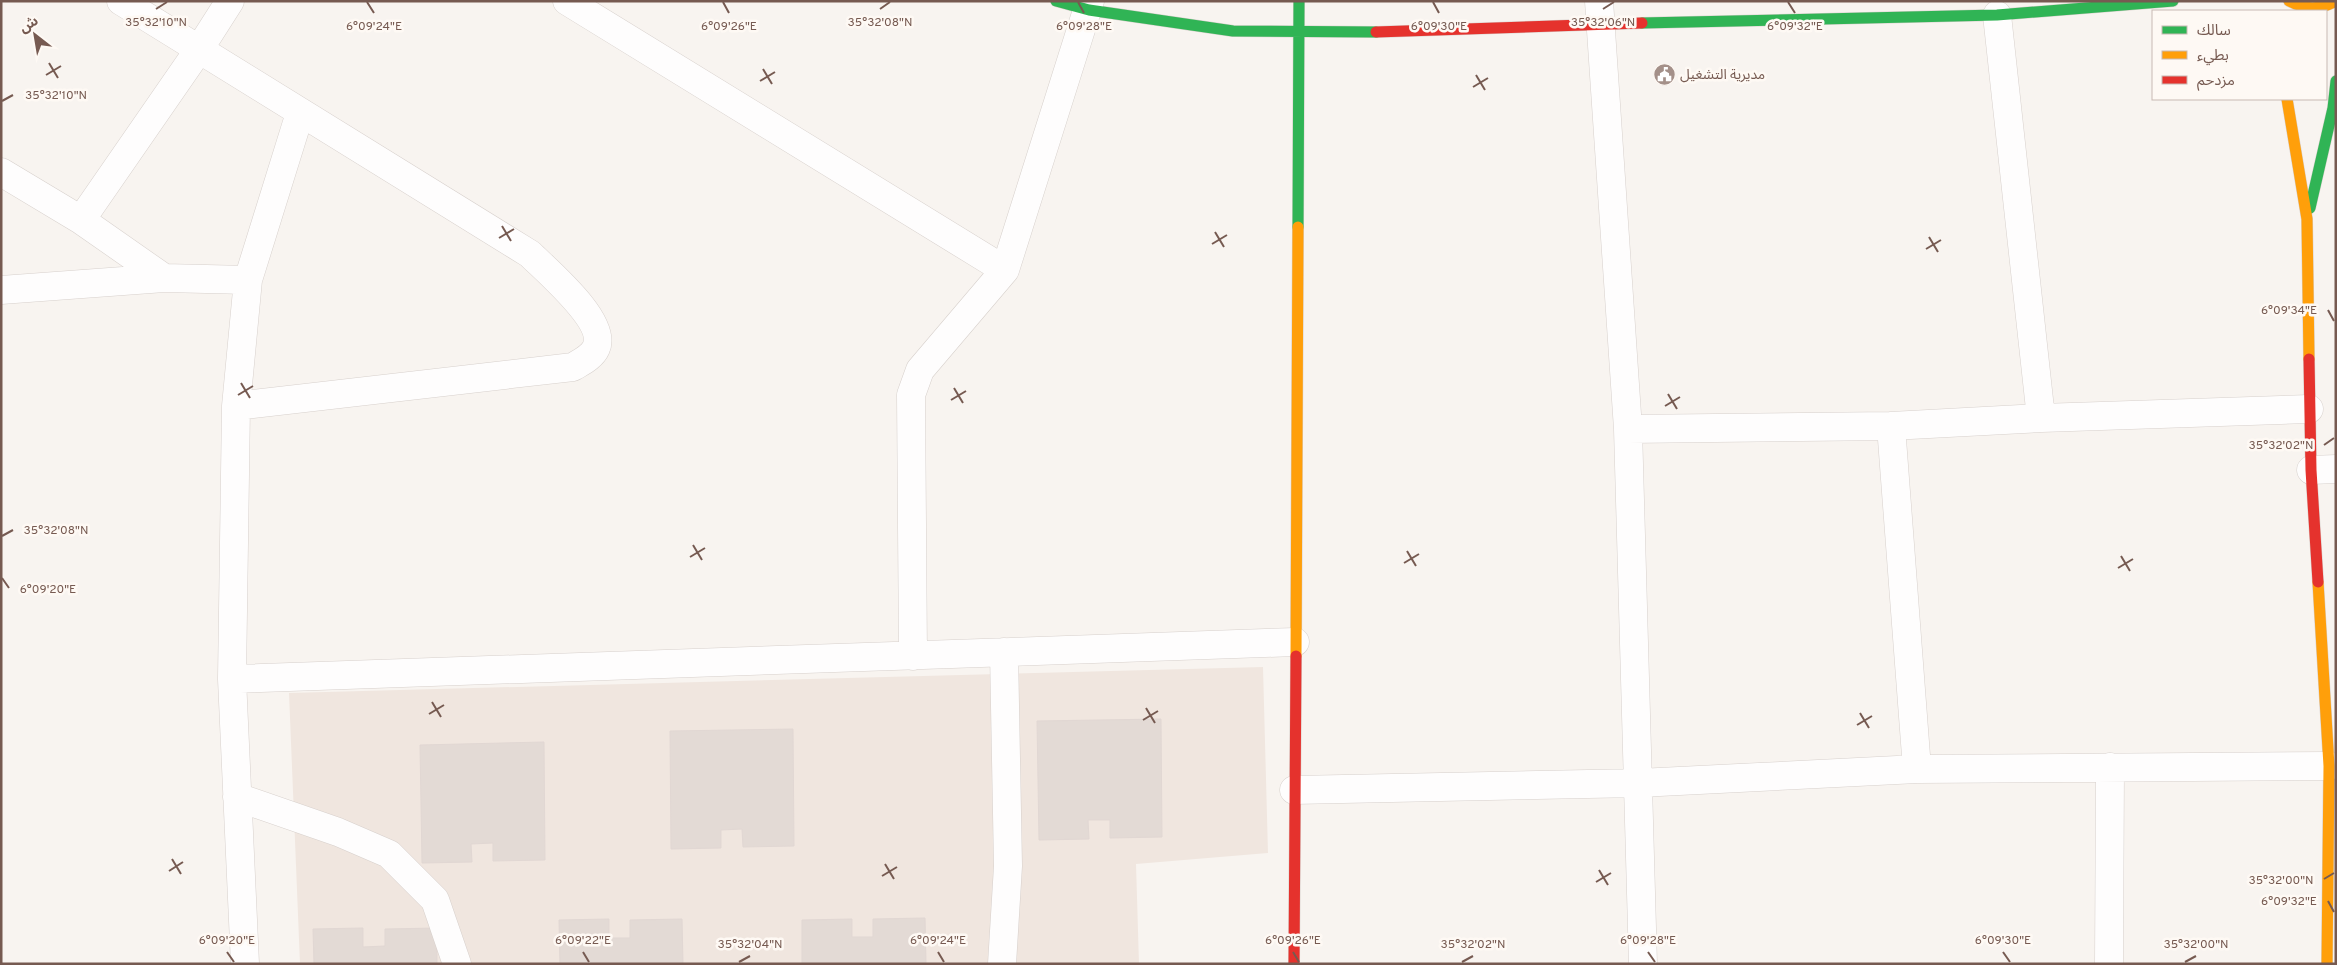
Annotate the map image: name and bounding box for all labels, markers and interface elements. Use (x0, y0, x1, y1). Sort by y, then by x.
north arrow (10, 10, 60, 60)
legend (2152, 10, 2327, 100)
text: ش (16, 13, 42, 37)
text: 35°32'10"N (125, 15, 187, 31)
text: 35°32'08"N (848, 15, 912, 31)
text: 35°32'06"N (1571, 15, 1635, 31)
text: 6°09'24"E (346, 19, 402, 35)
text: 6°09'26"E (701, 19, 757, 35)
text: 6°09'28"E (1056, 19, 1112, 35)
text: 6°09'30"E (1411, 19, 1467, 35)
text: 6°09'32"E (1767, 19, 1823, 35)
text: سالك (2197, 22, 2231, 41)
text: بطيء (2197, 47, 2229, 66)
public building icon: مديرية التشغيل (1652, 62, 1676, 86)
place label: مديرية التشغيل (1680, 67, 1765, 84)
text: مزدحم (2197, 72, 2235, 91)
text: 35°32'10"N (25, 88, 87, 104)
text: 6°09'34"E (2261, 303, 2317, 319)
text: 35°32'02"N (2249, 438, 2313, 454)
text: 35°32'08"N (24, 523, 88, 539)
text: 6°09'20"E (20, 582, 76, 598)
text: 35°32'00"N (2248, 873, 2314, 889)
text: 6°09'32"E (2261, 894, 2317, 910)
text: 6°09'20"E (199, 933, 255, 949)
text: 6°09'22"E (555, 933, 611, 949)
text: 6°09'24"E (910, 933, 966, 949)
text: 6°09'26"E (1265, 933, 1321, 949)
text: 6°09'28"E (1620, 933, 1676, 949)
text: 6°09'30"E (1975, 933, 2031, 949)
text: 35°32'04"N (718, 937, 782, 953)
text: 35°32'02"N (1441, 937, 1505, 953)
text: 35°32'00"N (2163, 937, 2229, 953)

